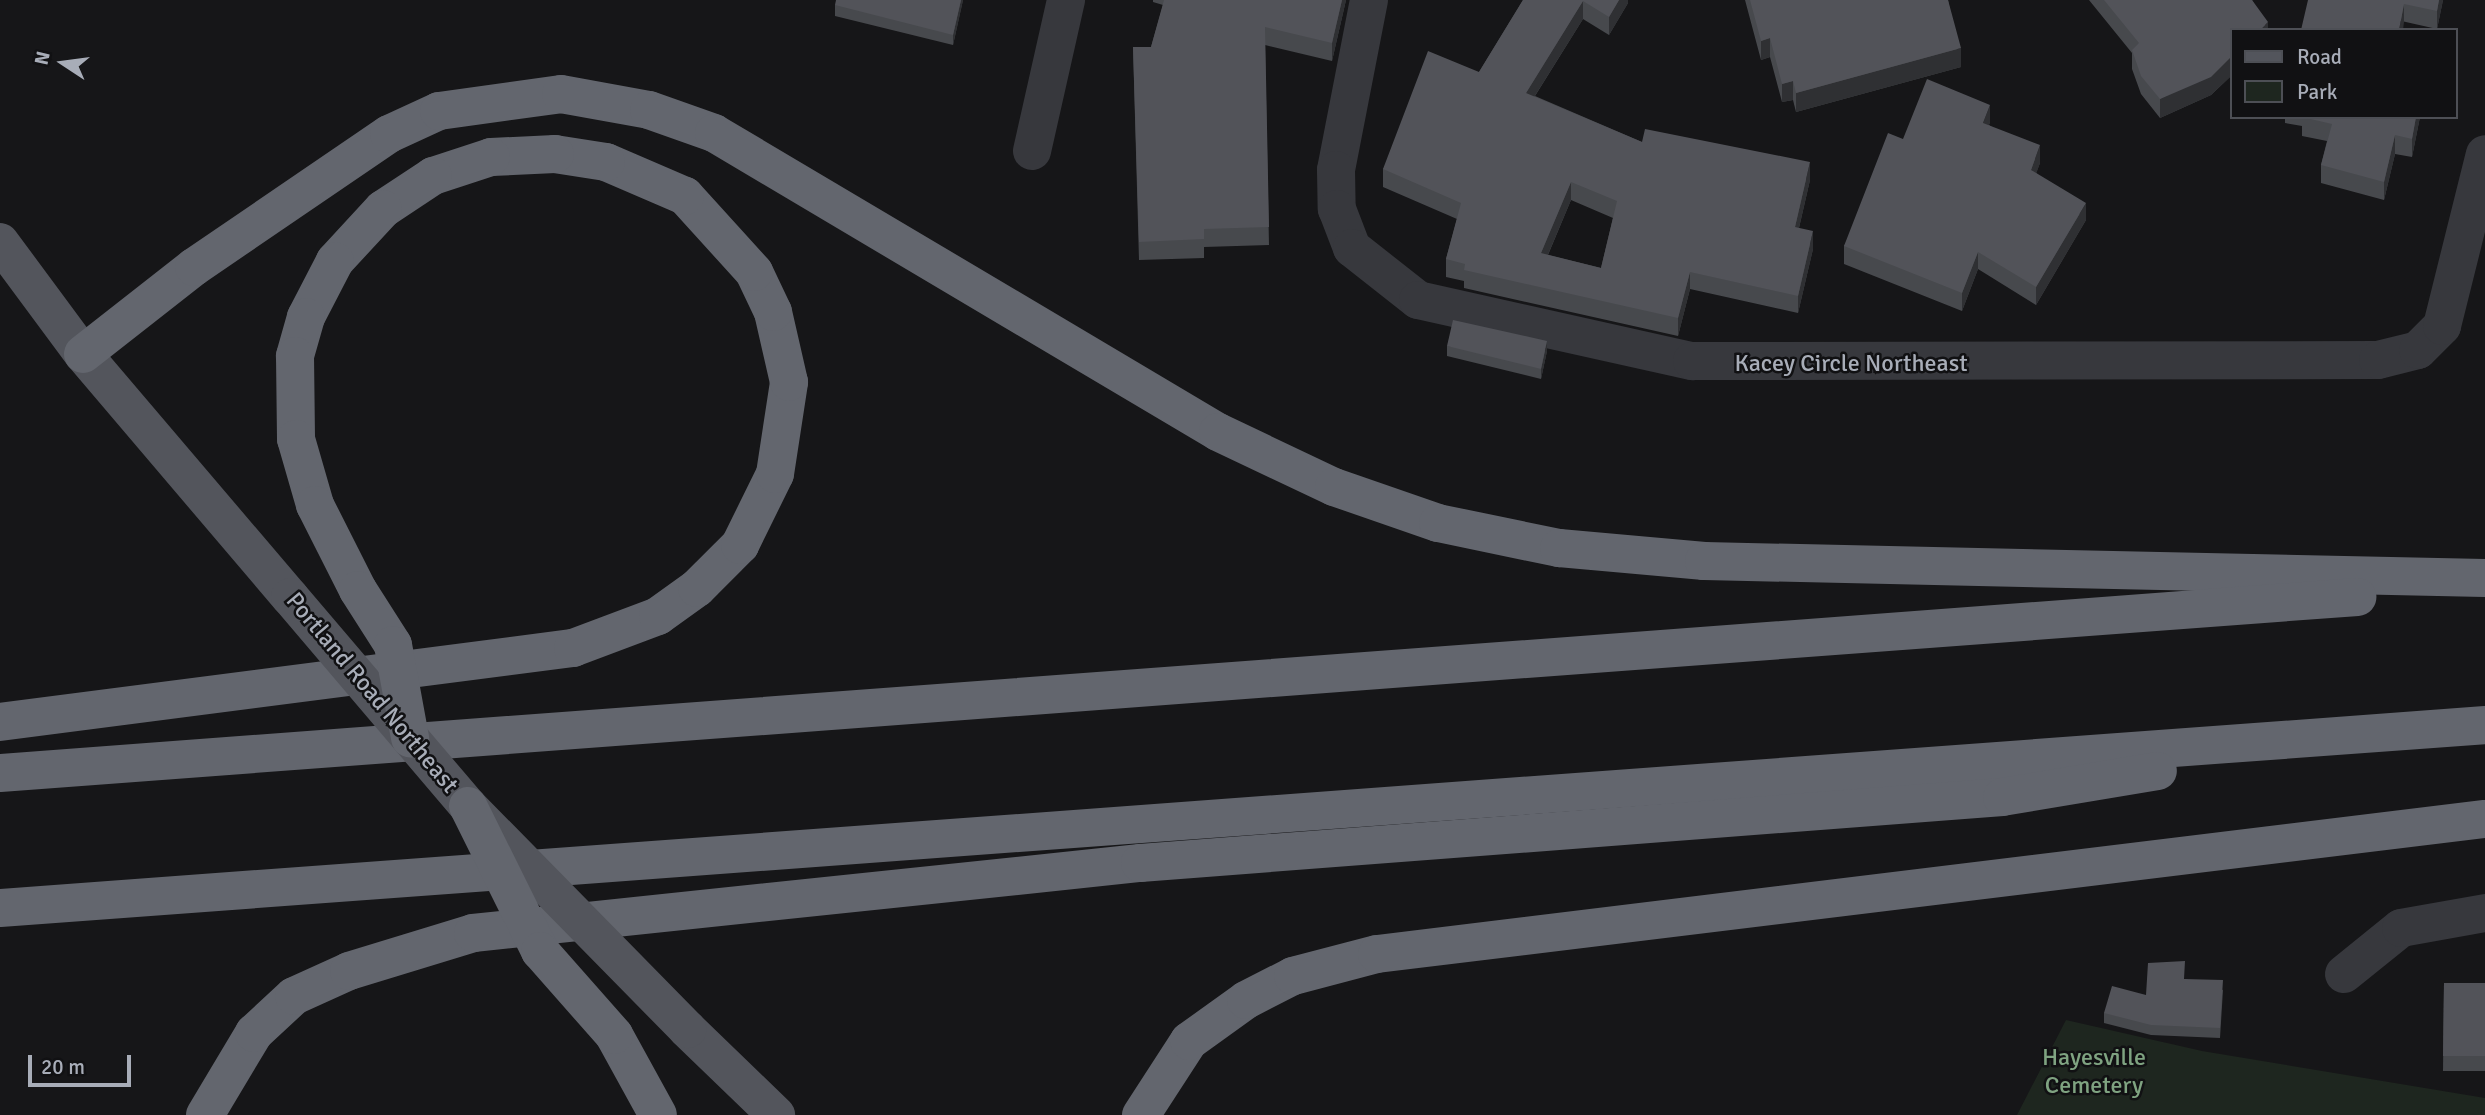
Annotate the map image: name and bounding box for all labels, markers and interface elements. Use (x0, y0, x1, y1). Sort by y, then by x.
north arrow (28, 28, 98, 98)
legend (2230, 28, 2457, 119)
text: Road (2297, 44, 2342, 70)
text: N (29, 49, 56, 67)
text: Park (2297, 79, 2337, 105)
street label: Kacey Circle Northeast (1734, 350, 1968, 378)
street label: Portland Road Northeast (280, 587, 464, 799)
scale bar (32, 1042, 135, 1086)
park label: Hayesville Cemetery (2042, 1044, 2146, 1100)
text: 20 m (41, 1054, 85, 1080)

